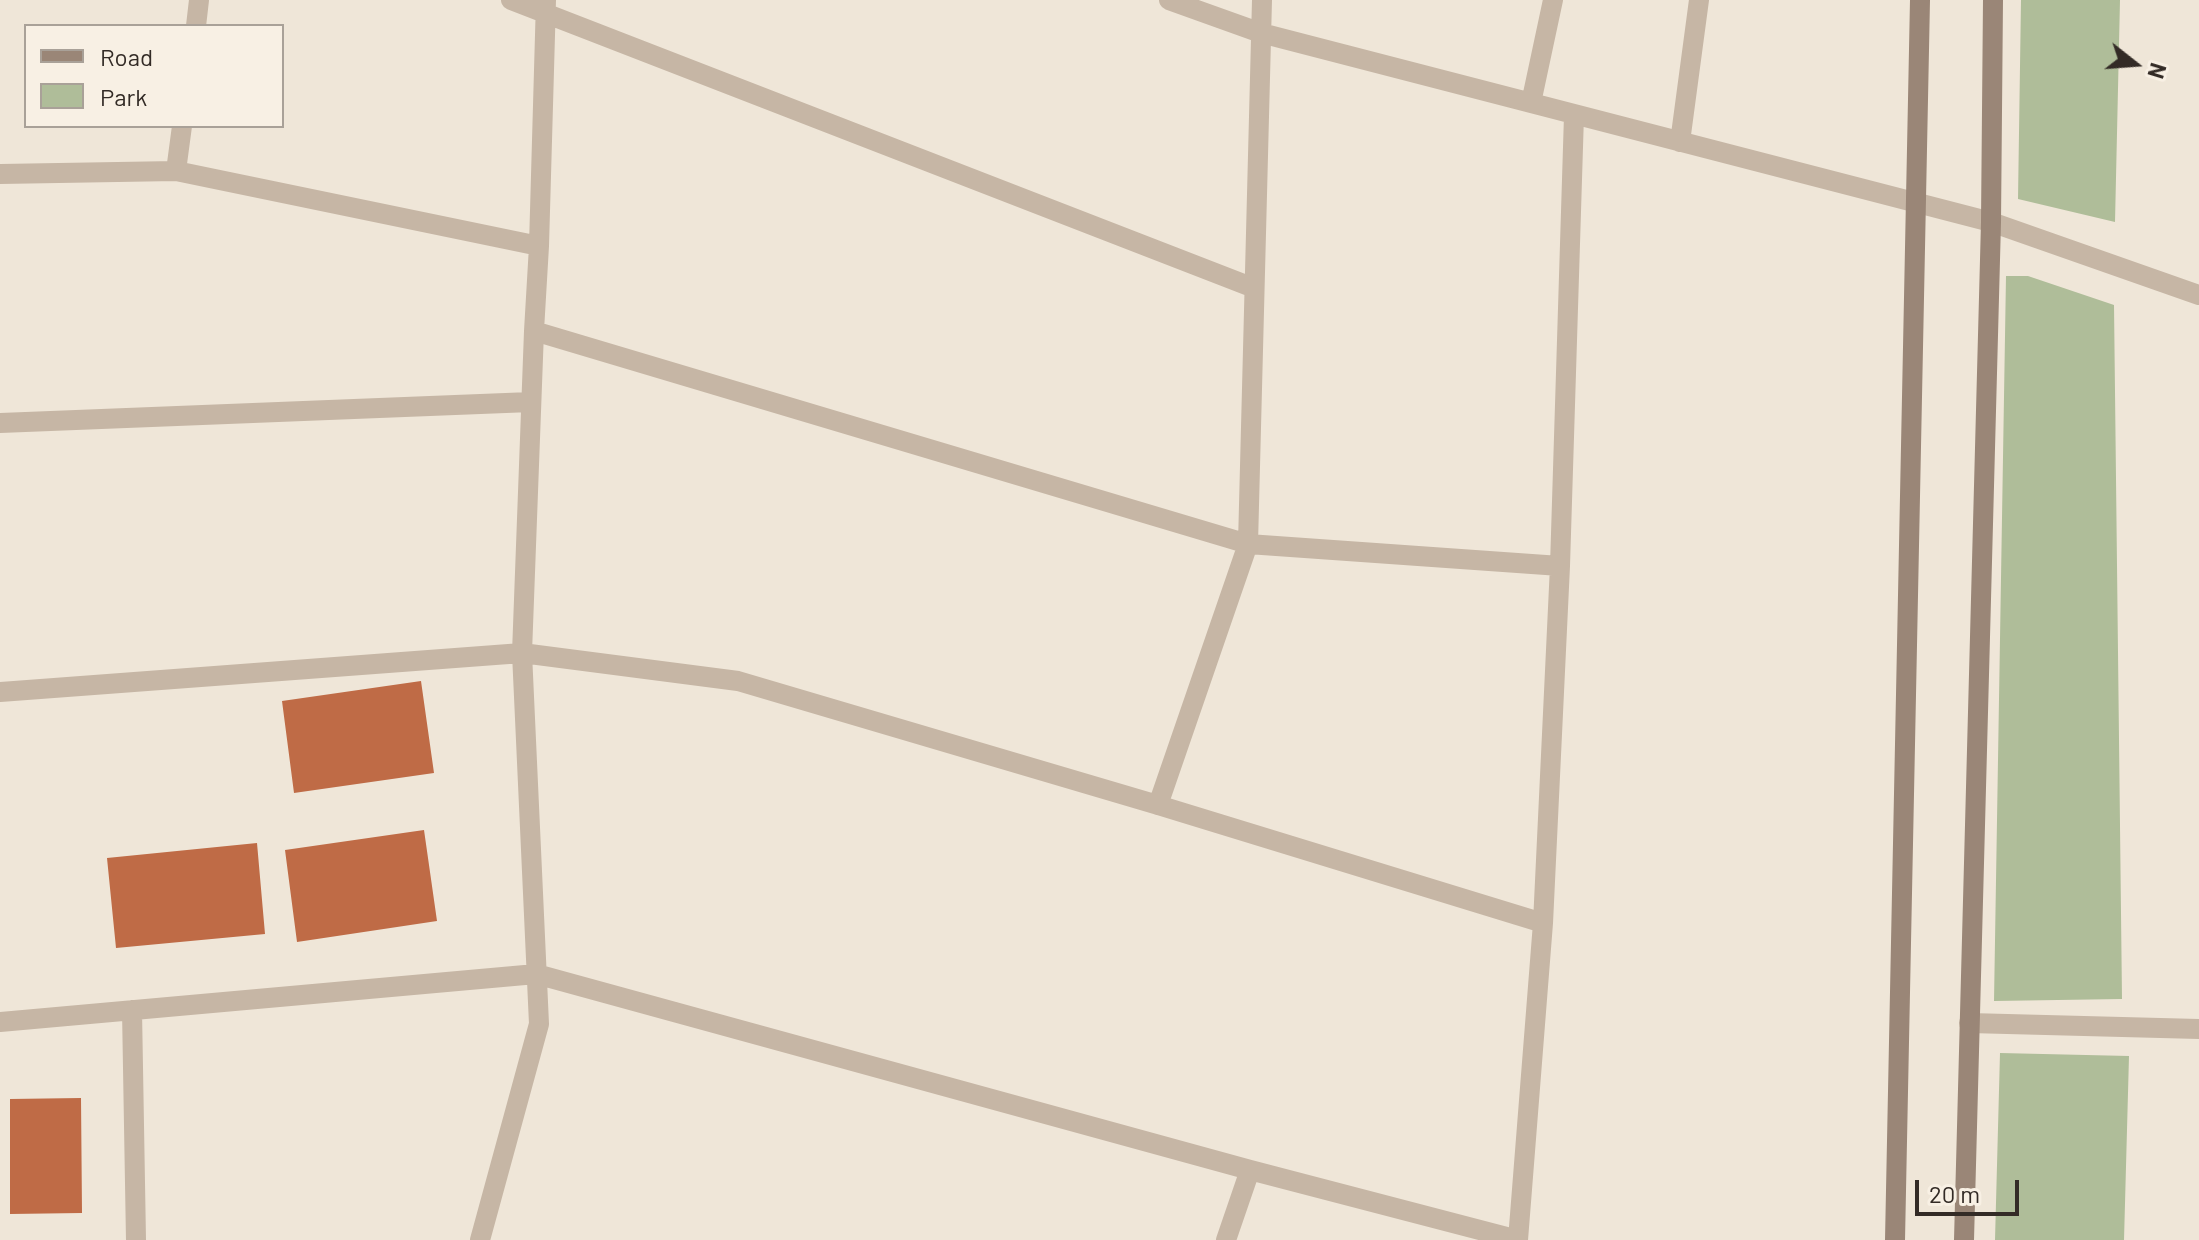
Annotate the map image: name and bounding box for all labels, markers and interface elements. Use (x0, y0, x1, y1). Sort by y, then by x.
legend (24, 24, 284, 128)
north arrow (2095, 24, 2175, 104)
text: Road (100, 42, 153, 71)
text: N (2143, 60, 2173, 82)
text: Park (100, 82, 147, 111)
scale bar (1919, 1164, 2023, 1214)
text: 20 m (1929, 1179, 1980, 1208)

